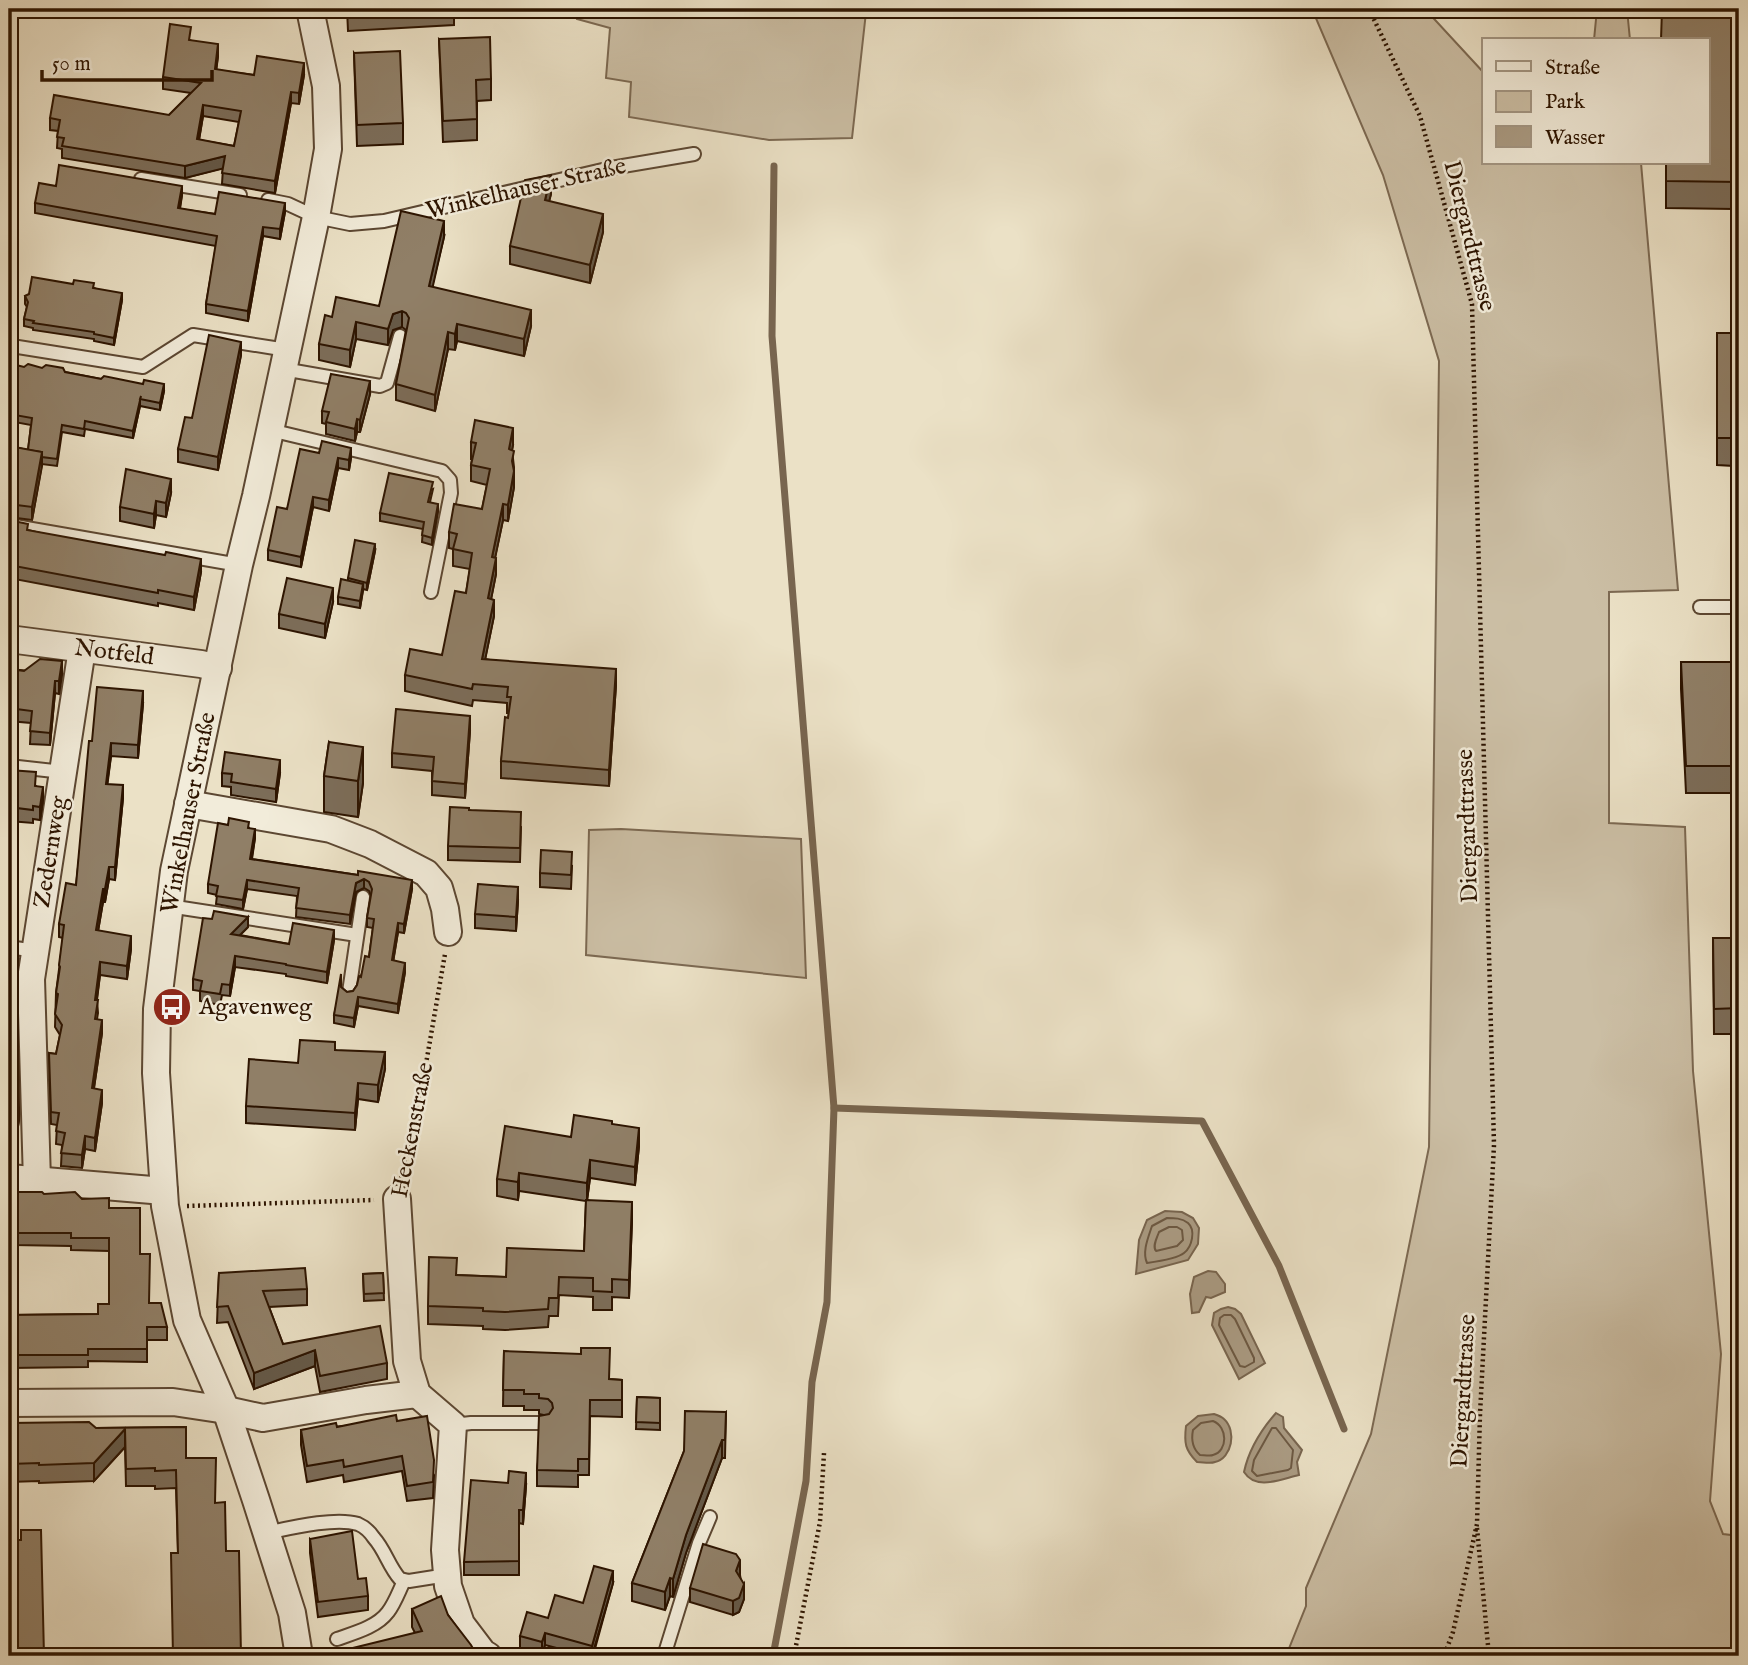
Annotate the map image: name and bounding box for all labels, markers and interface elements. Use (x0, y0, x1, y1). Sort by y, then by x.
scale bar (42, 38, 212, 82)
legend (1482, 38, 1710, 164)
text: 50 m (52, 51, 91, 78)
text: Straße (1545, 55, 1601, 82)
text: Park (1545, 89, 1586, 116)
text: Wasser (1545, 125, 1605, 152)
street label: Winkelhauser Straße (423, 151, 629, 227)
street label: Diergardttrasse (1435, 158, 1503, 314)
street label: Notfeld (72, 633, 156, 673)
street label: Winkelhauser Straße (154, 710, 224, 916)
street label: Diergardttrasse (1450, 749, 1486, 903)
street label: Zedernweg (27, 793, 75, 910)
bus stop icon: Agavenweg (151, 986, 193, 1028)
place label: Agavenweg (198, 992, 313, 1023)
street label: Heckenstraße (385, 1060, 441, 1200)
street label: Diergardttrasse (1444, 1313, 1484, 1469)

